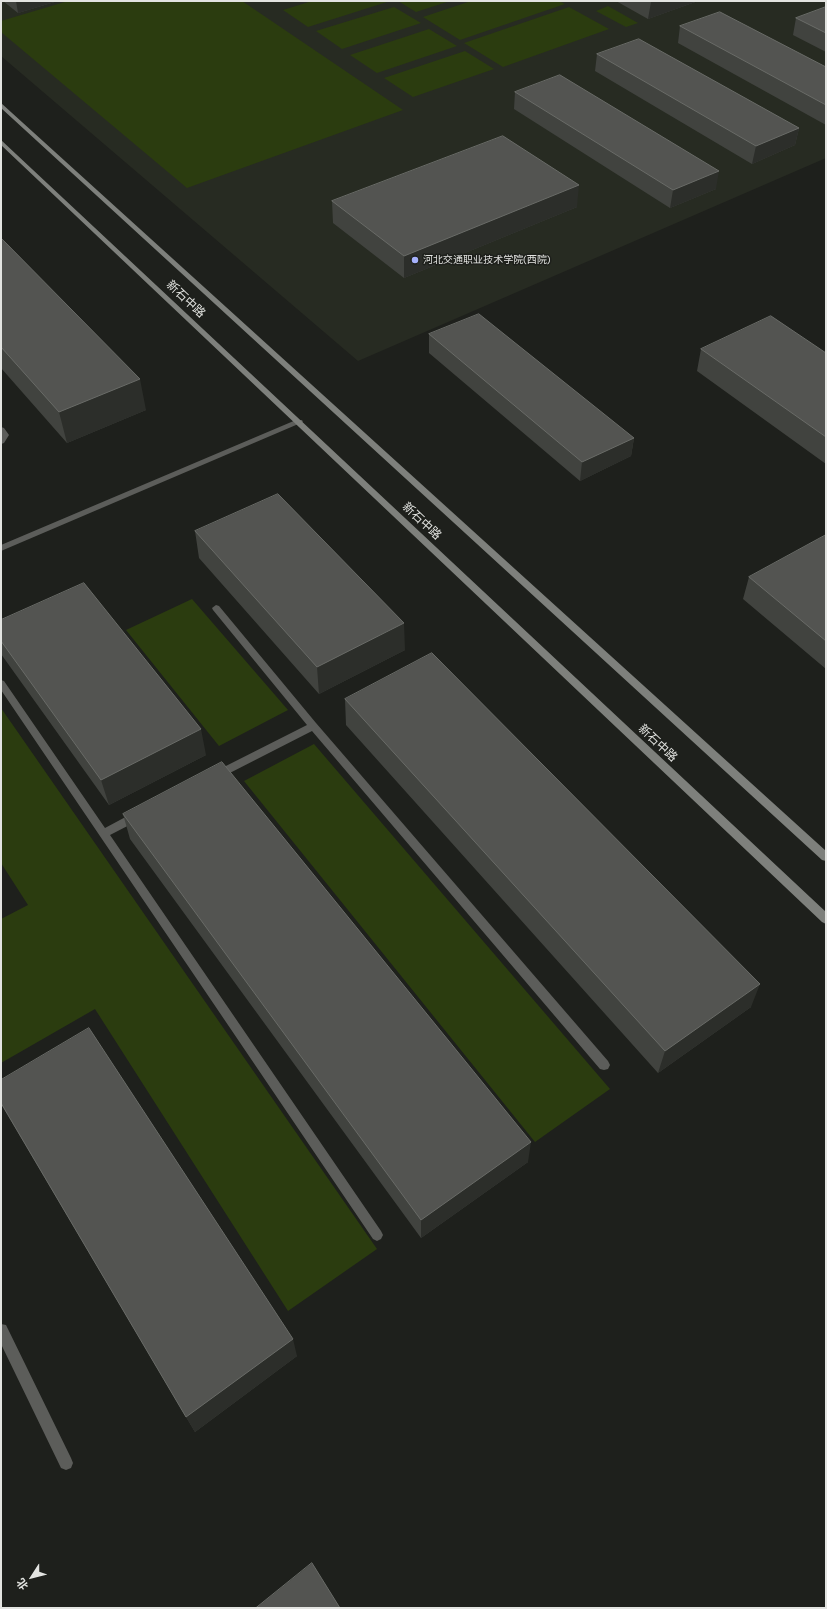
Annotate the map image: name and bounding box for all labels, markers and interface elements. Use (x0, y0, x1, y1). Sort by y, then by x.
place label: 河北交通职业技术学院(西院) (423, 254, 551, 266)
marker: 河北交通职业技术学院(西院) (410, 255, 420, 265)
street label: 新石中路 (164, 277, 208, 321)
street label: 新石中路 (400, 499, 444, 543)
street label: 新石中路 (636, 721, 680, 765)
north arrow (12, 1557, 52, 1597)
text: 北 (13, 1576, 30, 1593)

